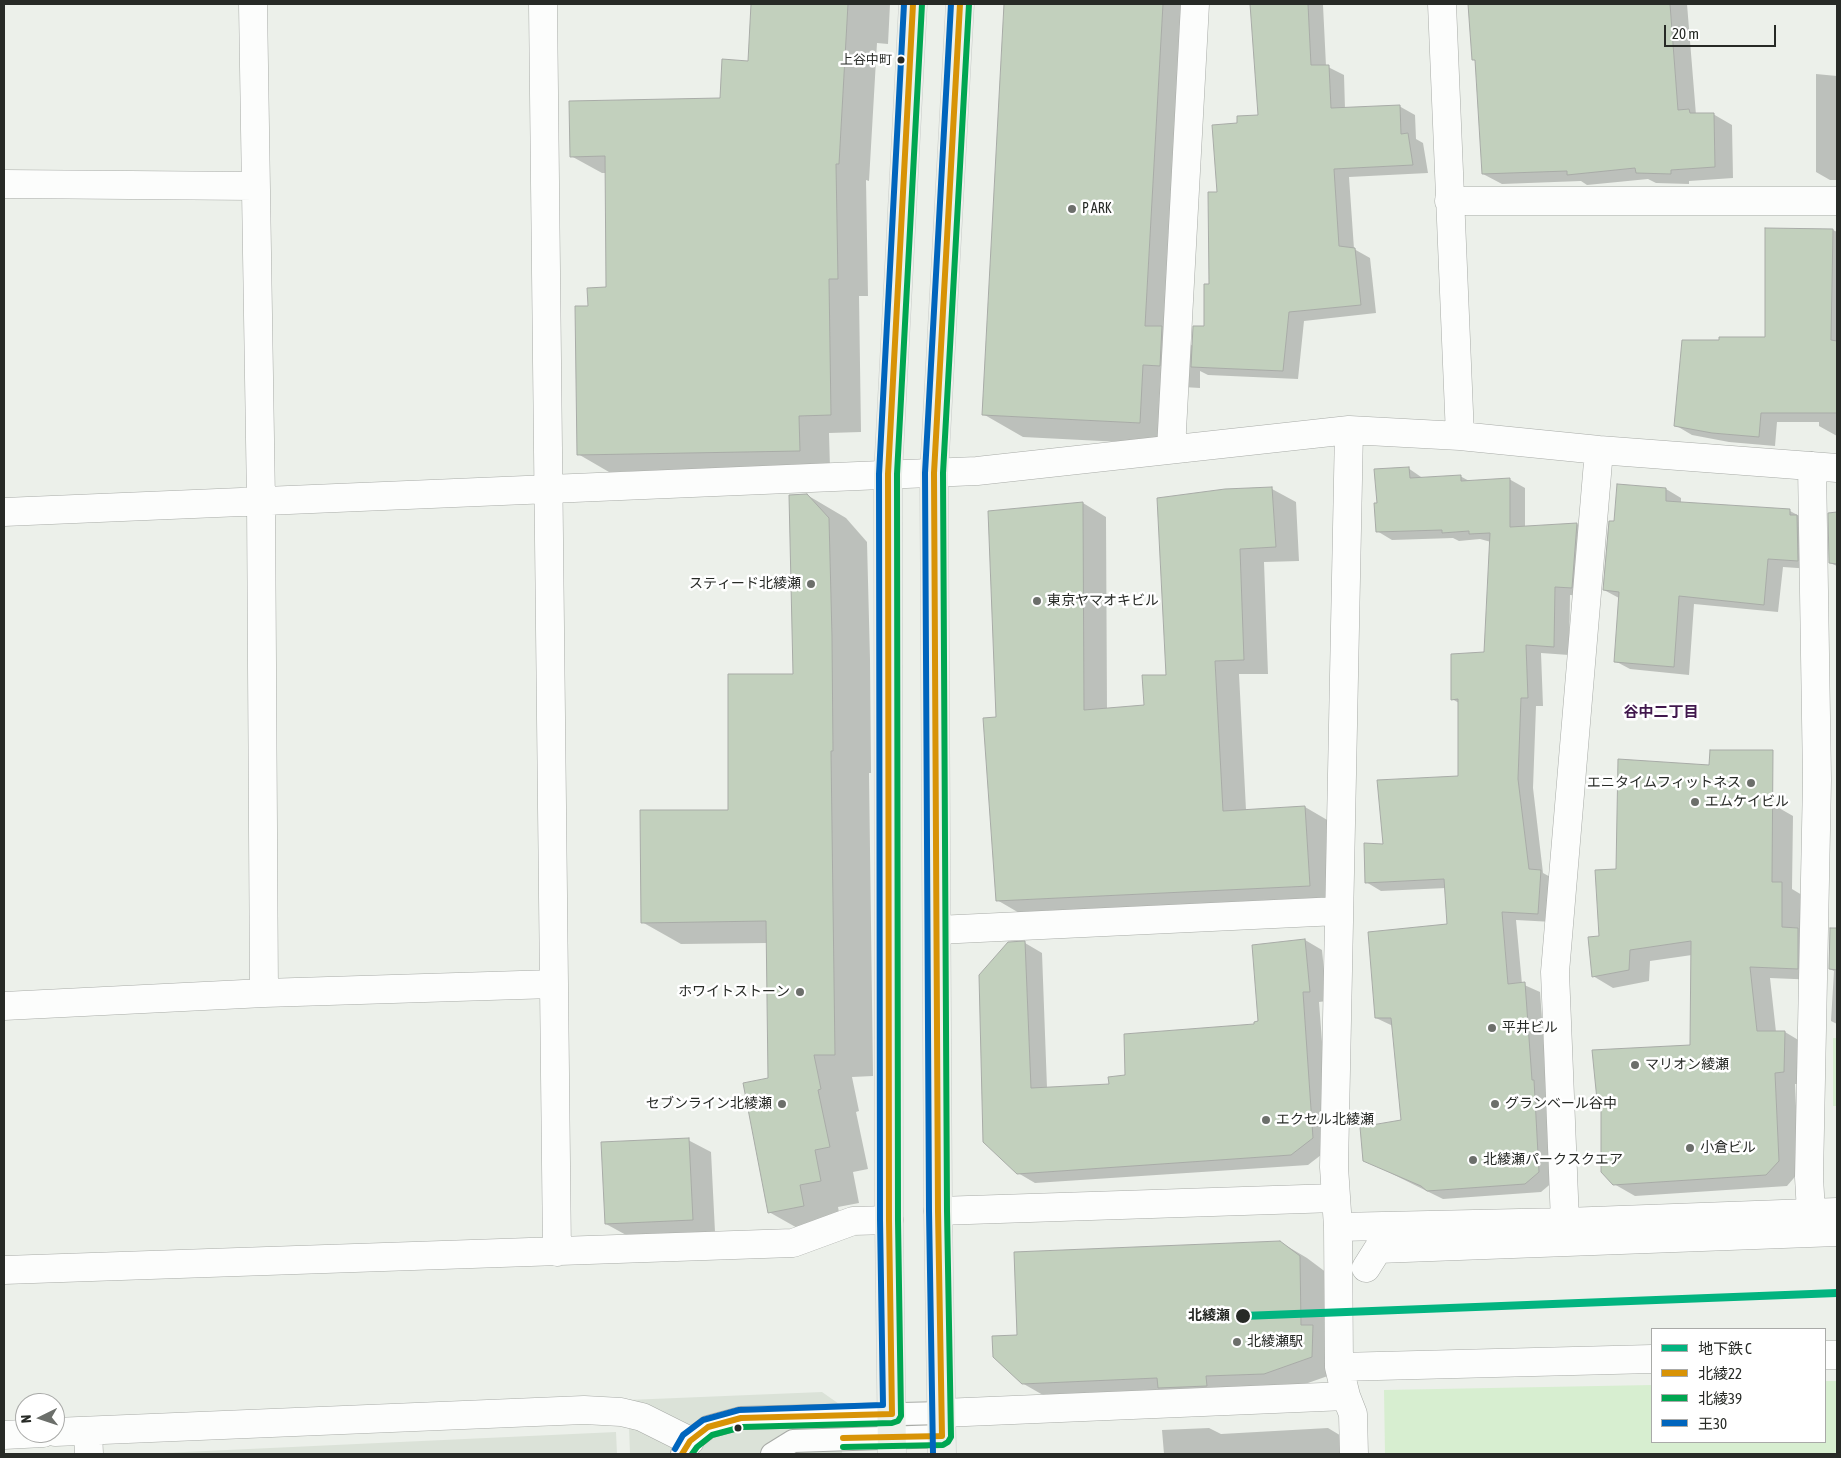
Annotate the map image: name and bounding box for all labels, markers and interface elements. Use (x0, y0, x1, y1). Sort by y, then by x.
scale bar (1666, 15, 1778, 47)
text: 20 m (1672, 25, 1699, 42)
place label: 上谷中町 (840, 52, 892, 68)
marker: 上谷中町 (896, 55, 906, 65)
place label: P ARK (1082, 201, 1111, 217)
marker: P ARK (1066, 203, 1078, 215)
place label: スティード北綾瀬 (689, 576, 801, 592)
marker: スティード北綾瀬 (805, 578, 817, 590)
place label: 東京ヤマオキビル (1047, 593, 1159, 609)
marker: 東京ヤマオキビル (1031, 595, 1043, 607)
district label: 谷中二丁目 (1624, 703, 1698, 721)
place label: エニタイムフィットネス (1587, 775, 1741, 791)
marker: エニタイムフィットネス (1745, 777, 1757, 789)
place label: エムケイビル (1705, 794, 1789, 810)
marker: エムケイビル (1689, 796, 1701, 808)
place label: ホワイトストーン (678, 984, 790, 1000)
marker: ホワイトストーン (794, 986, 806, 998)
place label: 平井ビル (1502, 1020, 1558, 1036)
marker: 平井ビル (1486, 1022, 1498, 1034)
place label: マリオン綾瀬 (1645, 1057, 1729, 1073)
marker: マリオン綾瀬 (1629, 1059, 1641, 1071)
place label: セブンライン北綾瀬 (646, 1096, 772, 1112)
place label: グランベール谷中 (1505, 1096, 1617, 1112)
marker: セブンライン北綾瀬 (776, 1098, 788, 1110)
marker: グランベール谷中 (1489, 1098, 1501, 1110)
place label: エクセル北綾瀬 (1276, 1112, 1374, 1128)
marker: エクセル北綾瀬 (1260, 1114, 1272, 1126)
place label: 小倉ビル (1700, 1140, 1756, 1156)
marker: 小倉ビル (1684, 1142, 1696, 1154)
place label: 北綾瀬パークスクエア (1483, 1152, 1623, 1168)
marker: 北綾瀬パークスクエア (1467, 1154, 1479, 1166)
marker: 北綾瀬 (1234, 1307, 1252, 1325)
place label: 北綾瀬 (1188, 1308, 1230, 1324)
legend (1651, 1328, 1826, 1443)
place label: 北綾瀬駅 (1247, 1334, 1303, 1350)
marker: 北綾瀬駅 (1231, 1336, 1243, 1348)
text: 地下鉄 C (1698, 1340, 1752, 1357)
text: 北綾22 (1698, 1365, 1742, 1382)
text: 北綾39 (1698, 1390, 1742, 1407)
north arrow (15, 1393, 65, 1443)
text: N (18, 1414, 34, 1424)
text: 王30 (1698, 1415, 1727, 1432)
unlabelled marker (733, 1423, 743, 1433)

